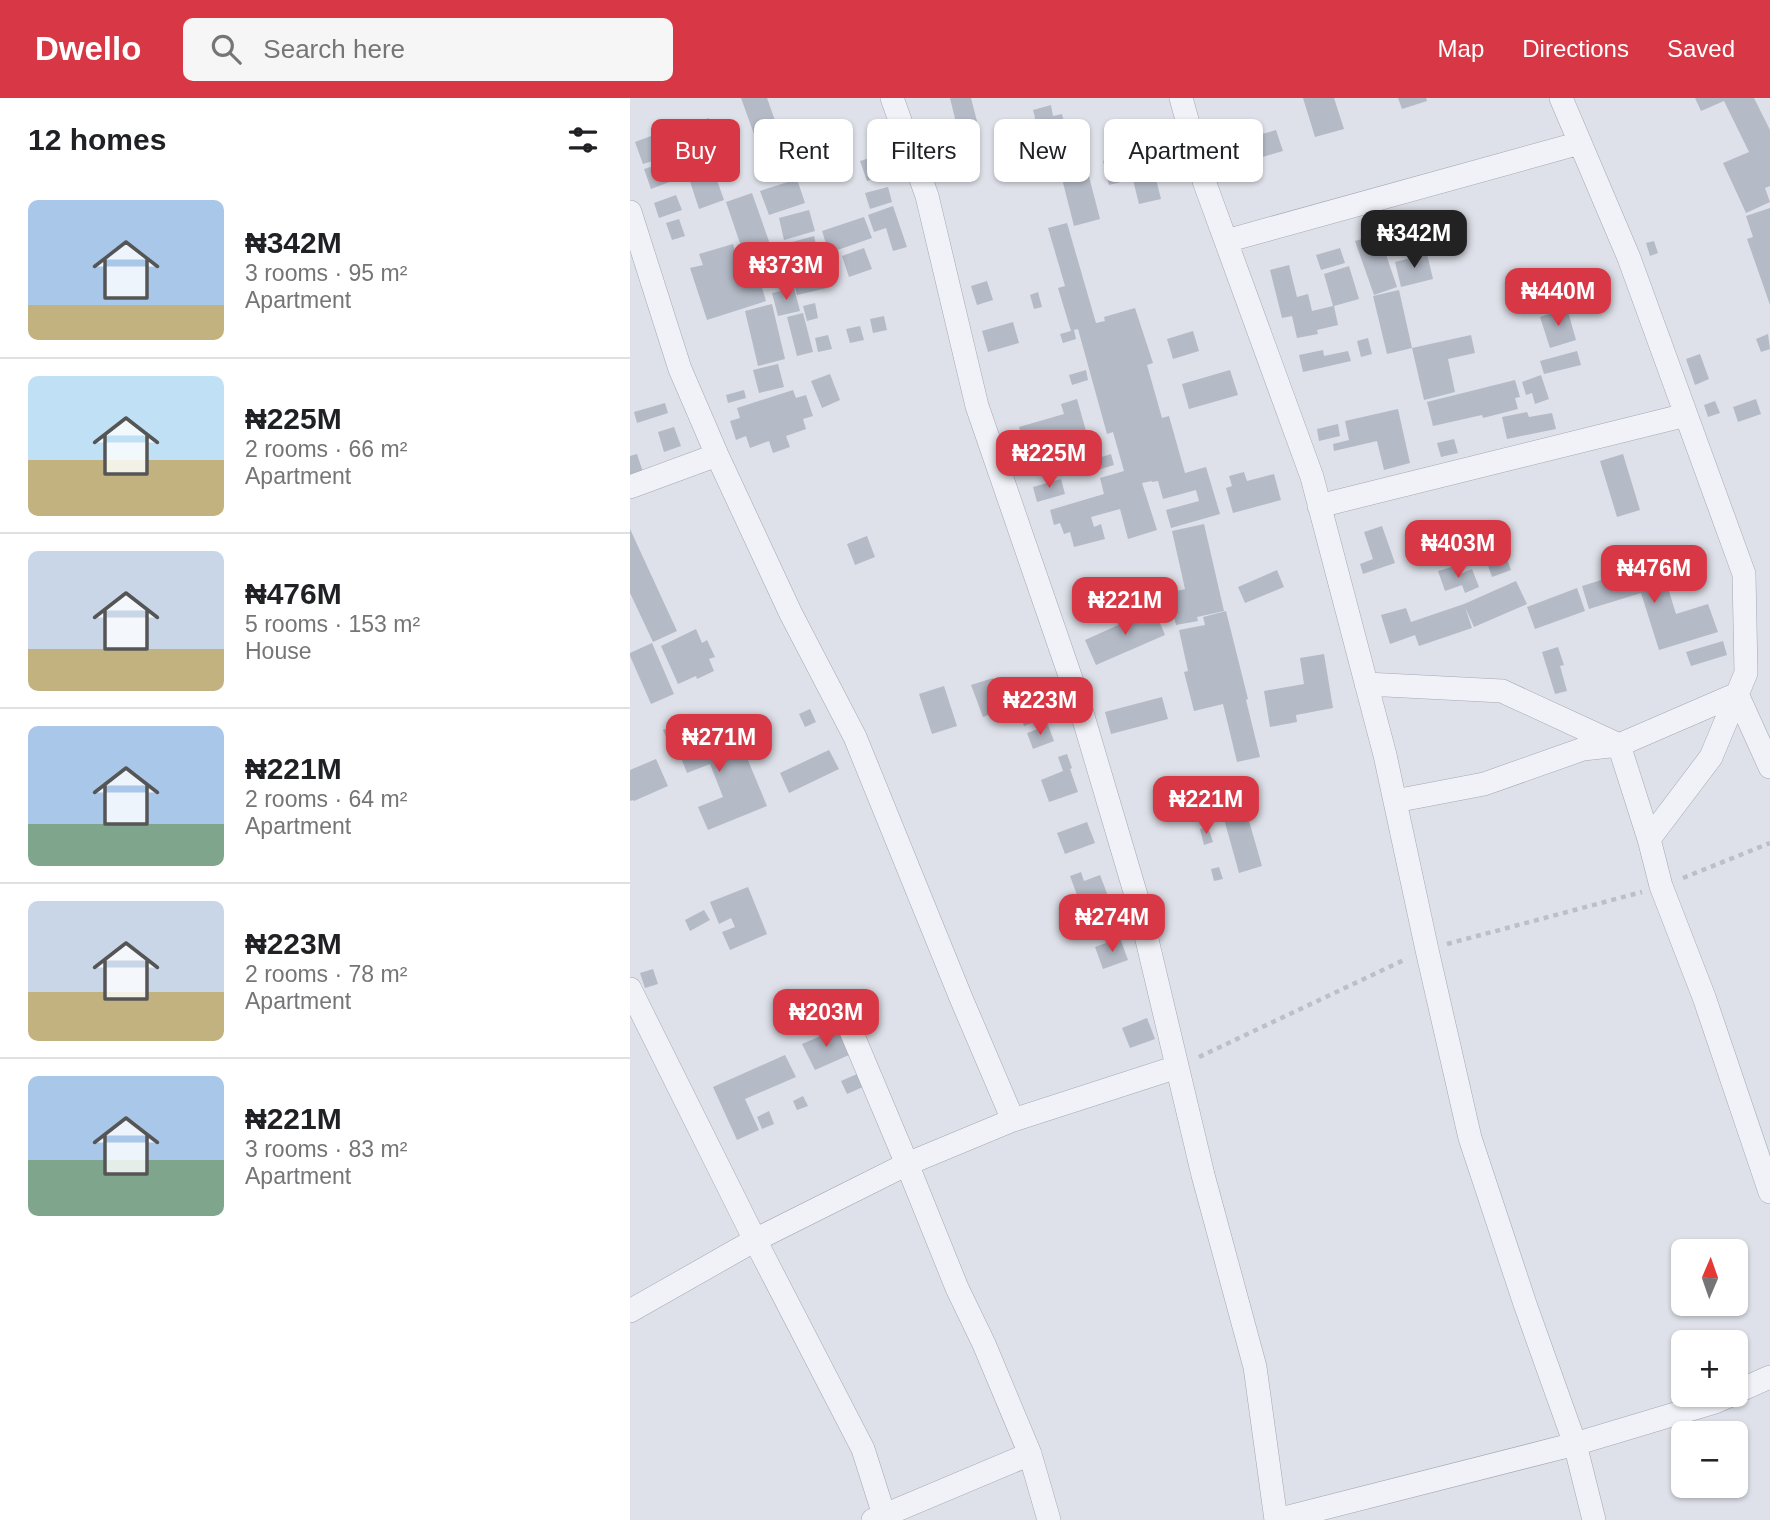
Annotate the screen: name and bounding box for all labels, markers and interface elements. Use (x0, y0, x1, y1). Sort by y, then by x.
search box (183, 18, 673, 81)
text: Dwello (35, 30, 141, 67)
icon: search (207, 30, 245, 68)
text: Search here (263, 34, 405, 64)
text: Map (1438, 35, 1484, 62)
text: Directions (1522, 35, 1629, 62)
text: Saved (1667, 35, 1735, 62)
chip: Buy (651, 119, 740, 182)
chip: Rent (754, 119, 853, 182)
chip: Filters (867, 119, 980, 182)
chip: New (994, 119, 1090, 182)
chip: Apartment (1104, 119, 1263, 182)
icon: filters (564, 121, 602, 159)
text: 12 homes (28, 123, 166, 156)
pin: ₦342M (1365, 211, 1463, 270)
text: ₦342M (1377, 220, 1451, 246)
text: ₦342M (245, 226, 342, 259)
icon: home (84, 228, 168, 312)
pin: ₦373M (737, 242, 835, 302)
text: ₦373M (749, 252, 823, 278)
text: 3 rooms · 95 m² (245, 260, 407, 286)
pin: ₦440M (1509, 268, 1607, 328)
text: ₦440M (1521, 278, 1595, 304)
text: Apartment (245, 287, 351, 313)
text: ₦225M (245, 402, 342, 435)
icon: home (84, 404, 168, 488)
pin: ₦225M (1000, 430, 1098, 490)
text: 2 rooms · 66 m² (245, 436, 407, 462)
text: ₦225M (1012, 440, 1086, 466)
text: Apartment (245, 463, 351, 489)
pin: ₦403M (1409, 520, 1507, 580)
text: ₦403M (1421, 530, 1495, 556)
pin: ₦476M (1605, 546, 1703, 605)
text: ₦476M (1617, 555, 1691, 581)
text: ₦476M (245, 577, 342, 610)
pin: ₦221M (1076, 578, 1174, 637)
icon: home (84, 579, 168, 663)
text: ₦221M (1088, 587, 1162, 613)
text: 5 rooms · 153 m² (245, 611, 420, 637)
text: House (245, 638, 311, 664)
pin: ₦223M (991, 678, 1089, 737)
text: ₦223M (1003, 687, 1077, 713)
pin: ₦271M (670, 714, 768, 774)
text: ₦271M (682, 724, 756, 750)
text: ₦221M (245, 752, 342, 785)
icon: home (84, 754, 168, 838)
pin: ₦221M (1157, 776, 1255, 836)
text: 2 rooms · 64 m² (245, 786, 407, 812)
text: ₦221M (1169, 786, 1243, 812)
text: Apartment (245, 813, 351, 839)
pin: ₦274M (1063, 894, 1161, 954)
text: ₦274M (1075, 904, 1149, 930)
text: ₦223M (245, 927, 342, 960)
icon: home (84, 929, 168, 1013)
text: 2 rooms · 78 m² (245, 961, 407, 987)
text: Apartment (245, 988, 351, 1014)
pin: ₦203M (777, 990, 875, 1049)
text: ₦203M (789, 999, 863, 1025)
text: ₦221M (245, 1102, 342, 1135)
icon: home (84, 1104, 168, 1188)
text: 3 rooms · 83 m² (245, 1136, 407, 1162)
text: Apartment (245, 1163, 351, 1189)
north arrow (1671, 1239, 1748, 1316)
map controls (1671, 1239, 1748, 1498)
button: + (1671, 1330, 1748, 1407)
button: − (1671, 1421, 1748, 1498)

